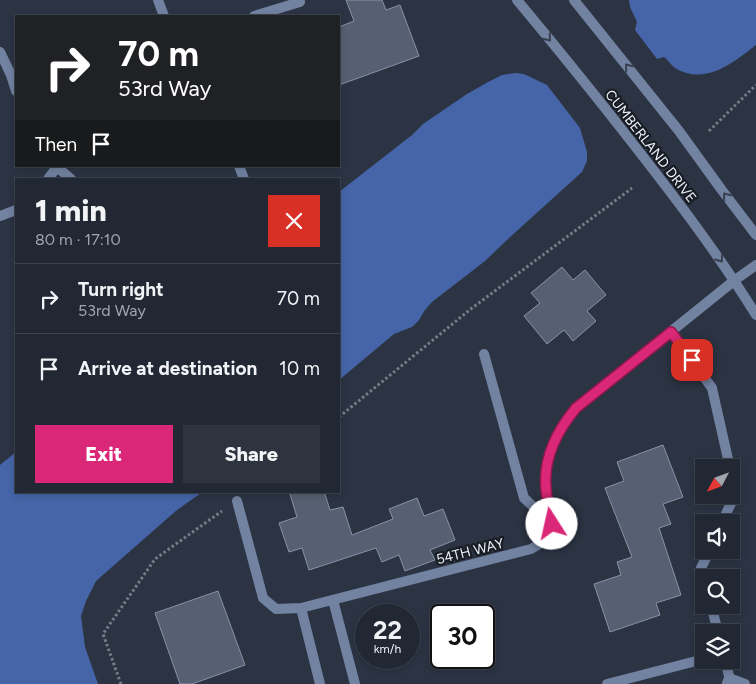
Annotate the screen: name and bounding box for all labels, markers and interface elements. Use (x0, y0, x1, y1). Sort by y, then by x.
one-way arrow (543, 32, 551, 41)
text: 70 m (118, 33, 199, 75)
icon: right (35, 35, 100, 100)
one-way arrow (625, 64, 633, 73)
text: 53rd Way (118, 75, 211, 102)
street label: CUMBERLAND DRIVE (601, 87, 700, 206)
icon: arrive (87, 130, 115, 158)
text: Then (35, 133, 77, 156)
text: 1 min (35, 192, 107, 229)
one-way arrow (724, 193, 732, 202)
button: close (268, 195, 320, 247)
text: 80 m · 17:10 (35, 230, 121, 249)
one-way arrow (713, 254, 723, 263)
text: Turn right (78, 278, 164, 301)
icon: right (35, 285, 63, 313)
text: 70 m (277, 287, 320, 310)
text: 53rd Way (78, 301, 146, 320)
pin (671, 339, 713, 381)
icon: arrive (678, 346, 706, 374)
icon: arrive (35, 355, 63, 383)
text: Arrive at destination (78, 357, 257, 380)
text: 10 m (279, 357, 320, 380)
button: Exit (35, 425, 173, 483)
button: Share (183, 425, 320, 483)
north arrow (695, 459, 740, 504)
map controls (695, 459, 740, 669)
position arrow (525, 497, 577, 549)
button: sound (695, 514, 740, 559)
street label: 54TH WAY (434, 535, 506, 568)
button: search (695, 569, 740, 614)
speed limit sign: 30 (430, 604, 495, 669)
text: 22 (373, 615, 402, 645)
button: layers (695, 624, 740, 669)
text: km/h (374, 642, 401, 656)

